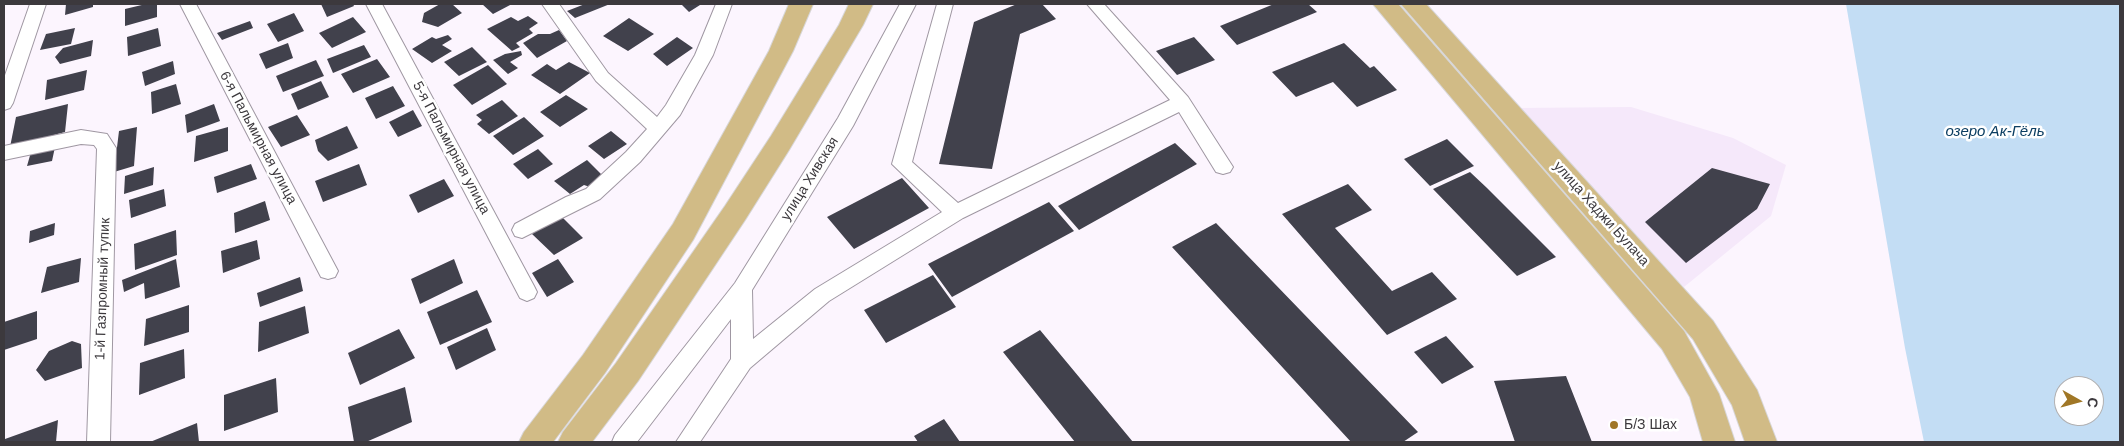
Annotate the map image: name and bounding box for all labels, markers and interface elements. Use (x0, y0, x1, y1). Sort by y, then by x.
street label: 6-я Пальмирная улица (216, 69, 300, 207)
street label: 5-я Пальмирная улица (409, 79, 493, 217)
water label: озеро Ак-Гёль (1945, 123, 2045, 141)
street label: улица Хивская (778, 134, 842, 224)
street label: улица Хаджи Булача (1550, 158, 1652, 270)
street label: 1-й Газпромный тупик (92, 218, 114, 360)
north arrow (2054, 376, 2104, 426)
text: С (2084, 397, 2101, 409)
place label: Б/З Шах (1624, 417, 1677, 433)
marker: Б/З Шах (1608, 419, 1620, 431)

